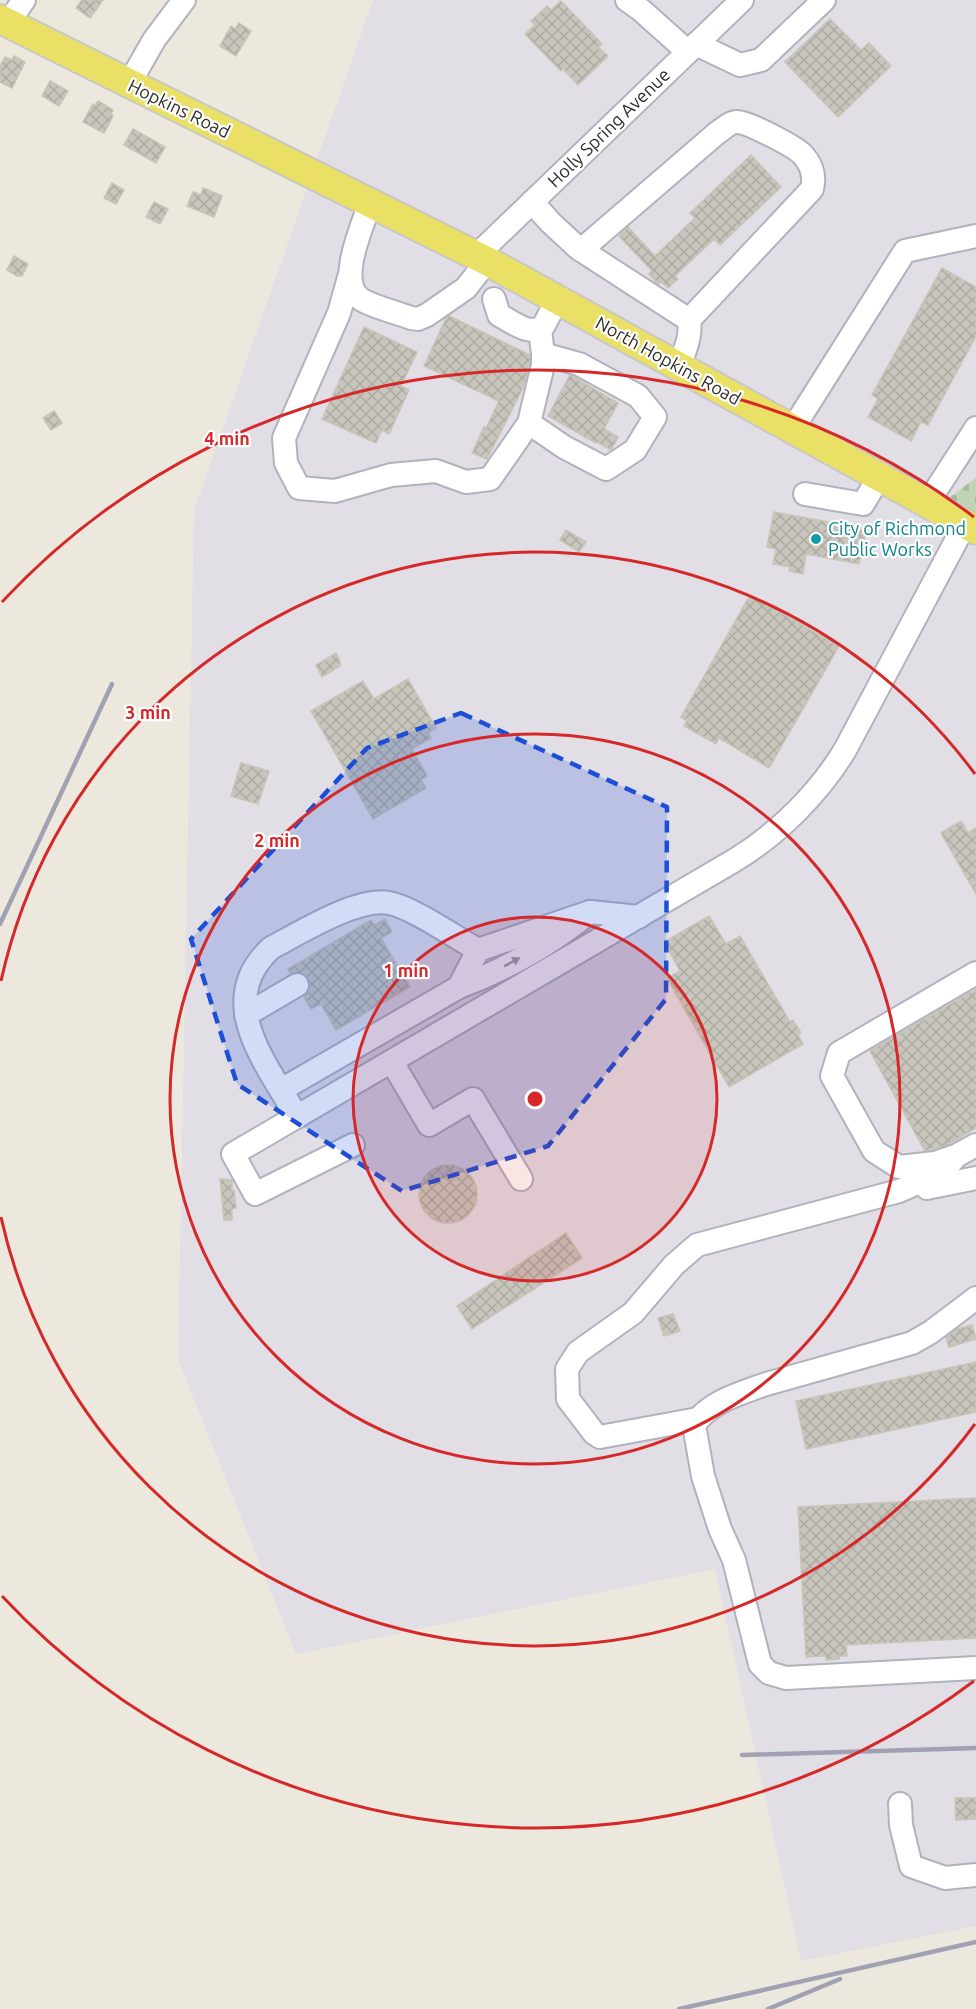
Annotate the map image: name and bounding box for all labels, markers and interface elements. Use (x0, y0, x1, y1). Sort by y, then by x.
street label: Holly Spring Avenue (543, 64, 673, 191)
street label: Hopkins Road (125, 75, 234, 141)
street label: North Hopkins Road (593, 312, 744, 408)
text: 4 min (204, 428, 250, 448)
place label: City of Richmond Public Works (828, 518, 966, 559)
marker: City of Richmond Public Works (809, 532, 823, 546)
text: 3 min (125, 702, 171, 722)
text: 2 min (254, 830, 300, 850)
one-way arrow (504, 957, 521, 967)
text: 1 min (383, 960, 429, 980)
centre of rings (525, 1089, 545, 1109)

